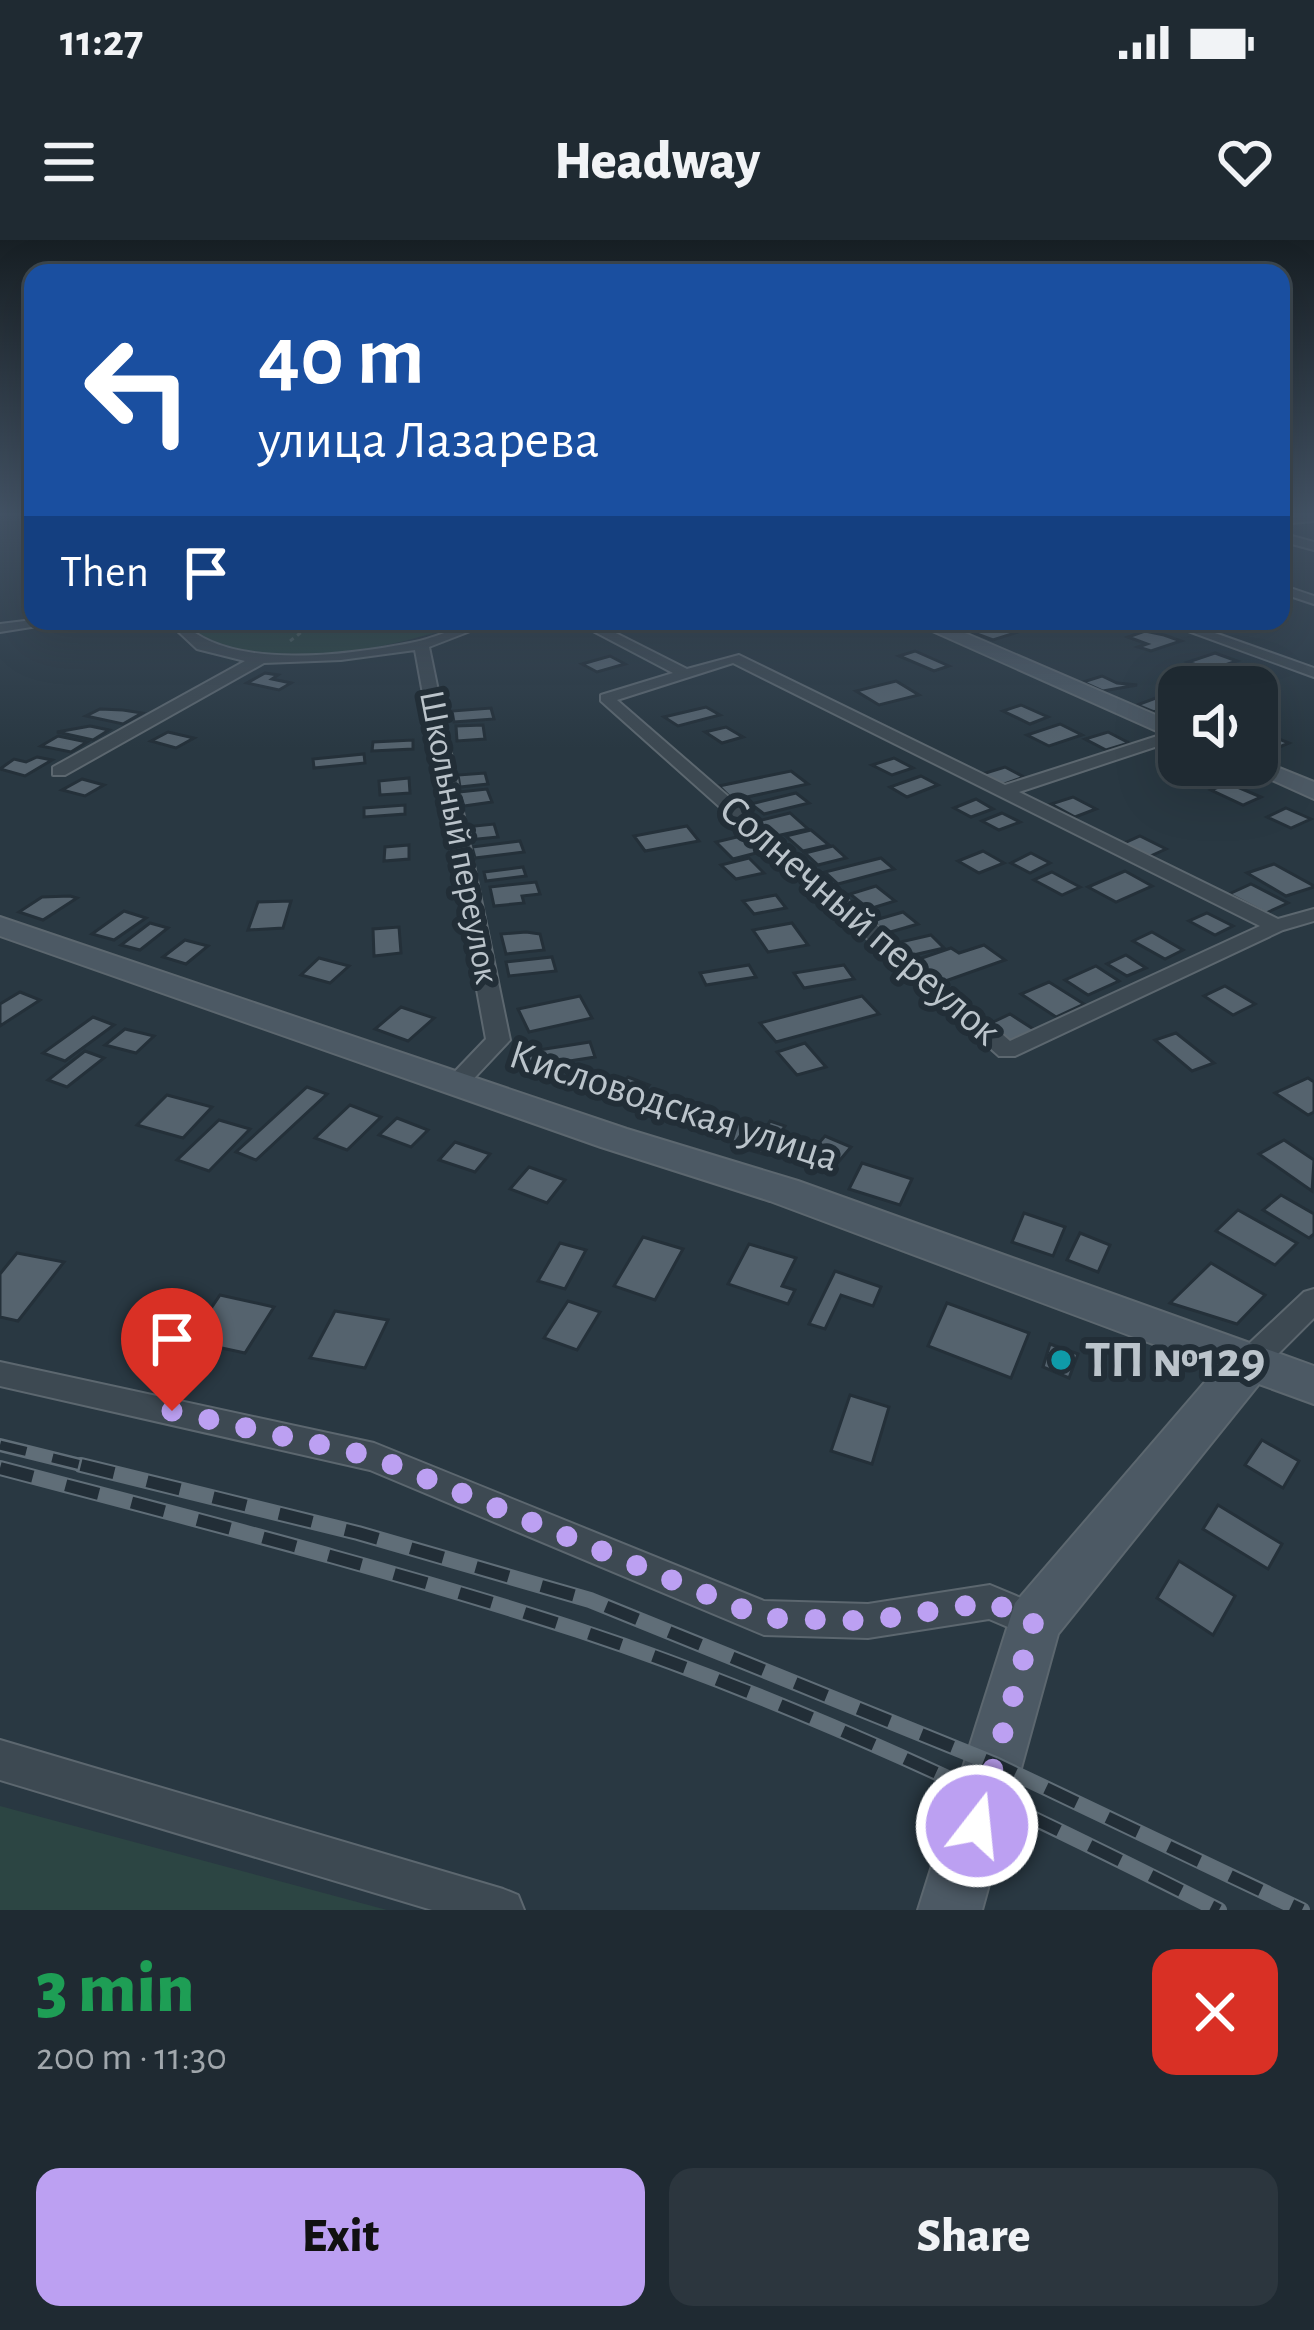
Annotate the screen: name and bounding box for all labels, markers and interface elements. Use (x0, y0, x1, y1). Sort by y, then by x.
text: 11:27 (60, 19, 143, 64)
icon: menu (36, 129, 102, 195)
icon: heart (1212, 129, 1278, 195)
text: Headway (554, 135, 760, 189)
icon: left (60, 312, 216, 468)
text: 40 m (258, 316, 425, 400)
text: улица Лазарева (258, 414, 599, 468)
icon: arrive (173, 540, 239, 606)
text: Then (60, 550, 149, 595)
map controls (1158, 666, 1278, 786)
button: sound (1158, 666, 1278, 786)
street label: Школьный переулок (413, 687, 505, 987)
street label: Солнечный переулок (712, 787, 1008, 1053)
street label: Кисловодская улица (504, 1033, 844, 1179)
pin (121, 1288, 223, 1411)
icon: arrive (139, 1306, 205, 1372)
place label: ТП №129 (1085, 1335, 1266, 1386)
marker: ТП №129 (1048, 1347, 1074, 1373)
position arrow (914, 1763, 1040, 1889)
button: close (1152, 1949, 1278, 2075)
text: 3 min (36, 1953, 194, 2025)
text: 200 m · 11:30 (36, 2038, 227, 2077)
button: Exit (36, 2168, 645, 2306)
button: Share (669, 2168, 1278, 2306)

